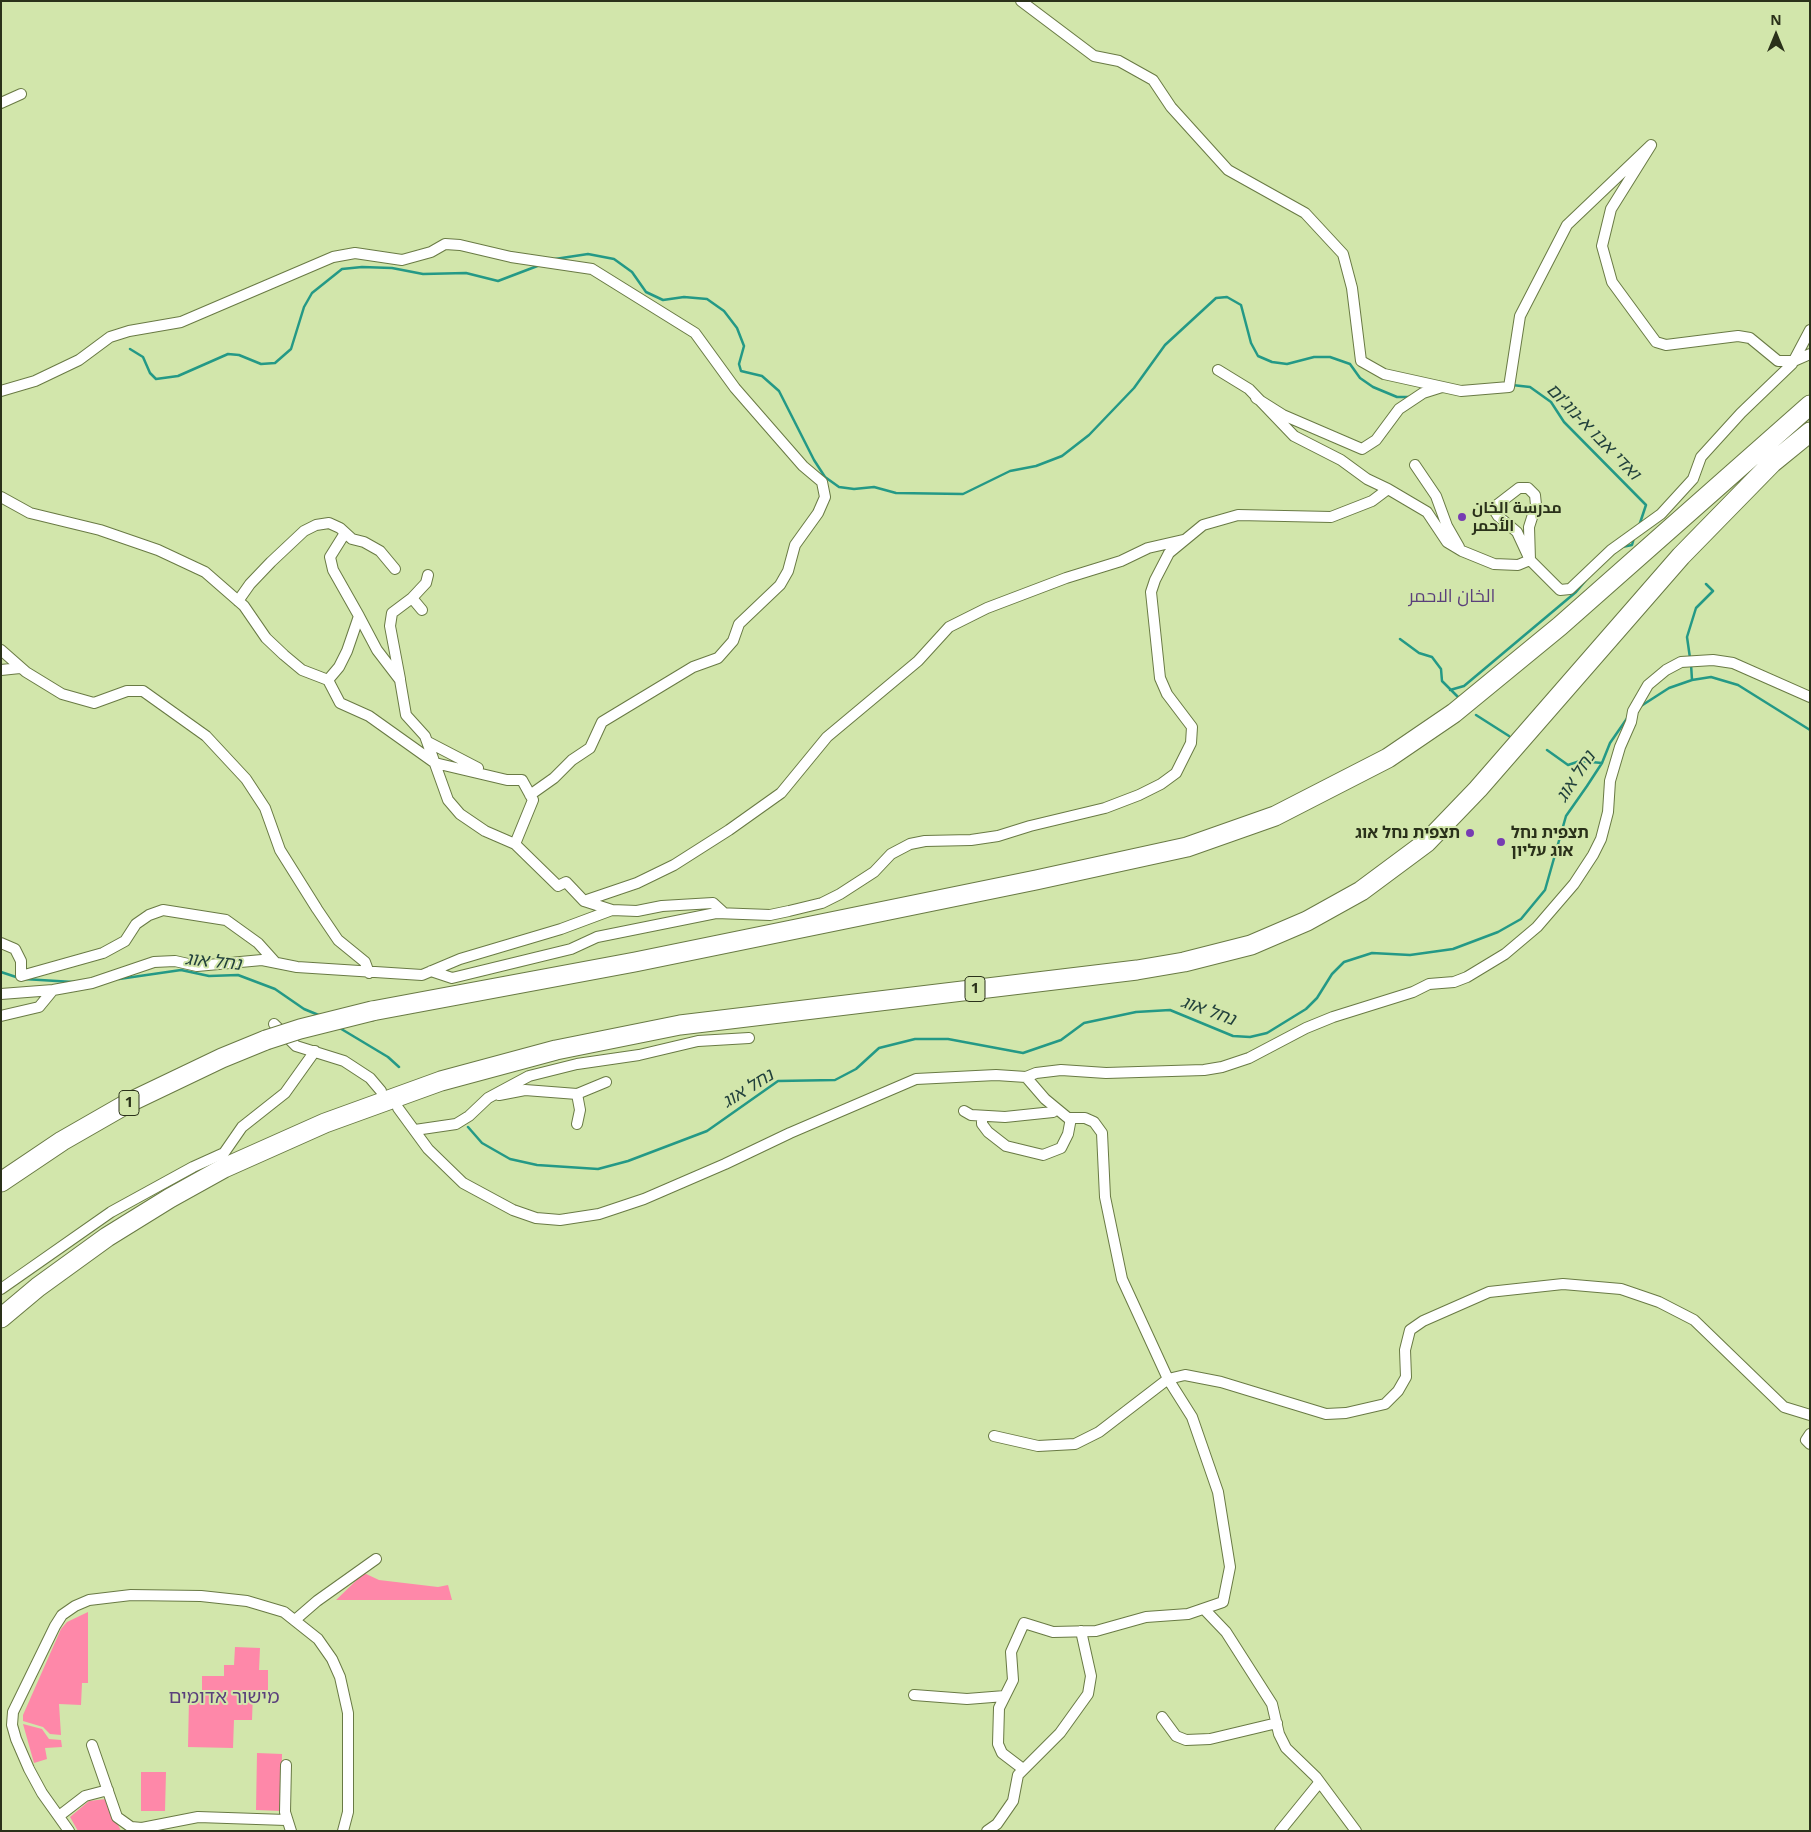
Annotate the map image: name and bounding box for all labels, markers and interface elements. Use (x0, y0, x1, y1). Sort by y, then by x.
north arrow (1751, 10, 1801, 60)
text: N (1770, 10, 1782, 29)
water label: ואדי אבו א-נוג'ום (1542, 379, 1644, 485)
place label: مدرسة الخان الأحمر (1472, 498, 1562, 536)
marker: مدرسة الخان الأحمر (1456, 511, 1468, 523)
district label: الخان الاحمر (1409, 586, 1495, 608)
water label: נחל אוג (1552, 747, 1600, 807)
place label: תצפית נחל אוג (1355, 823, 1460, 843)
place label: תצפית נחל אוג עליון (1511, 823, 1589, 861)
marker: תצפית נחל אוג (1464, 827, 1476, 839)
marker: תצפית נחל אוג עליון (1495, 836, 1507, 848)
water label: נחל אוג (184, 948, 242, 976)
road number: 1 (965, 976, 985, 1002)
water label: נחל אוג (1178, 991, 1238, 1031)
water label: נחל אוג (718, 1065, 778, 1113)
road number: 1 (119, 1090, 139, 1116)
district label: מישור אדומים (169, 1687, 279, 1709)

